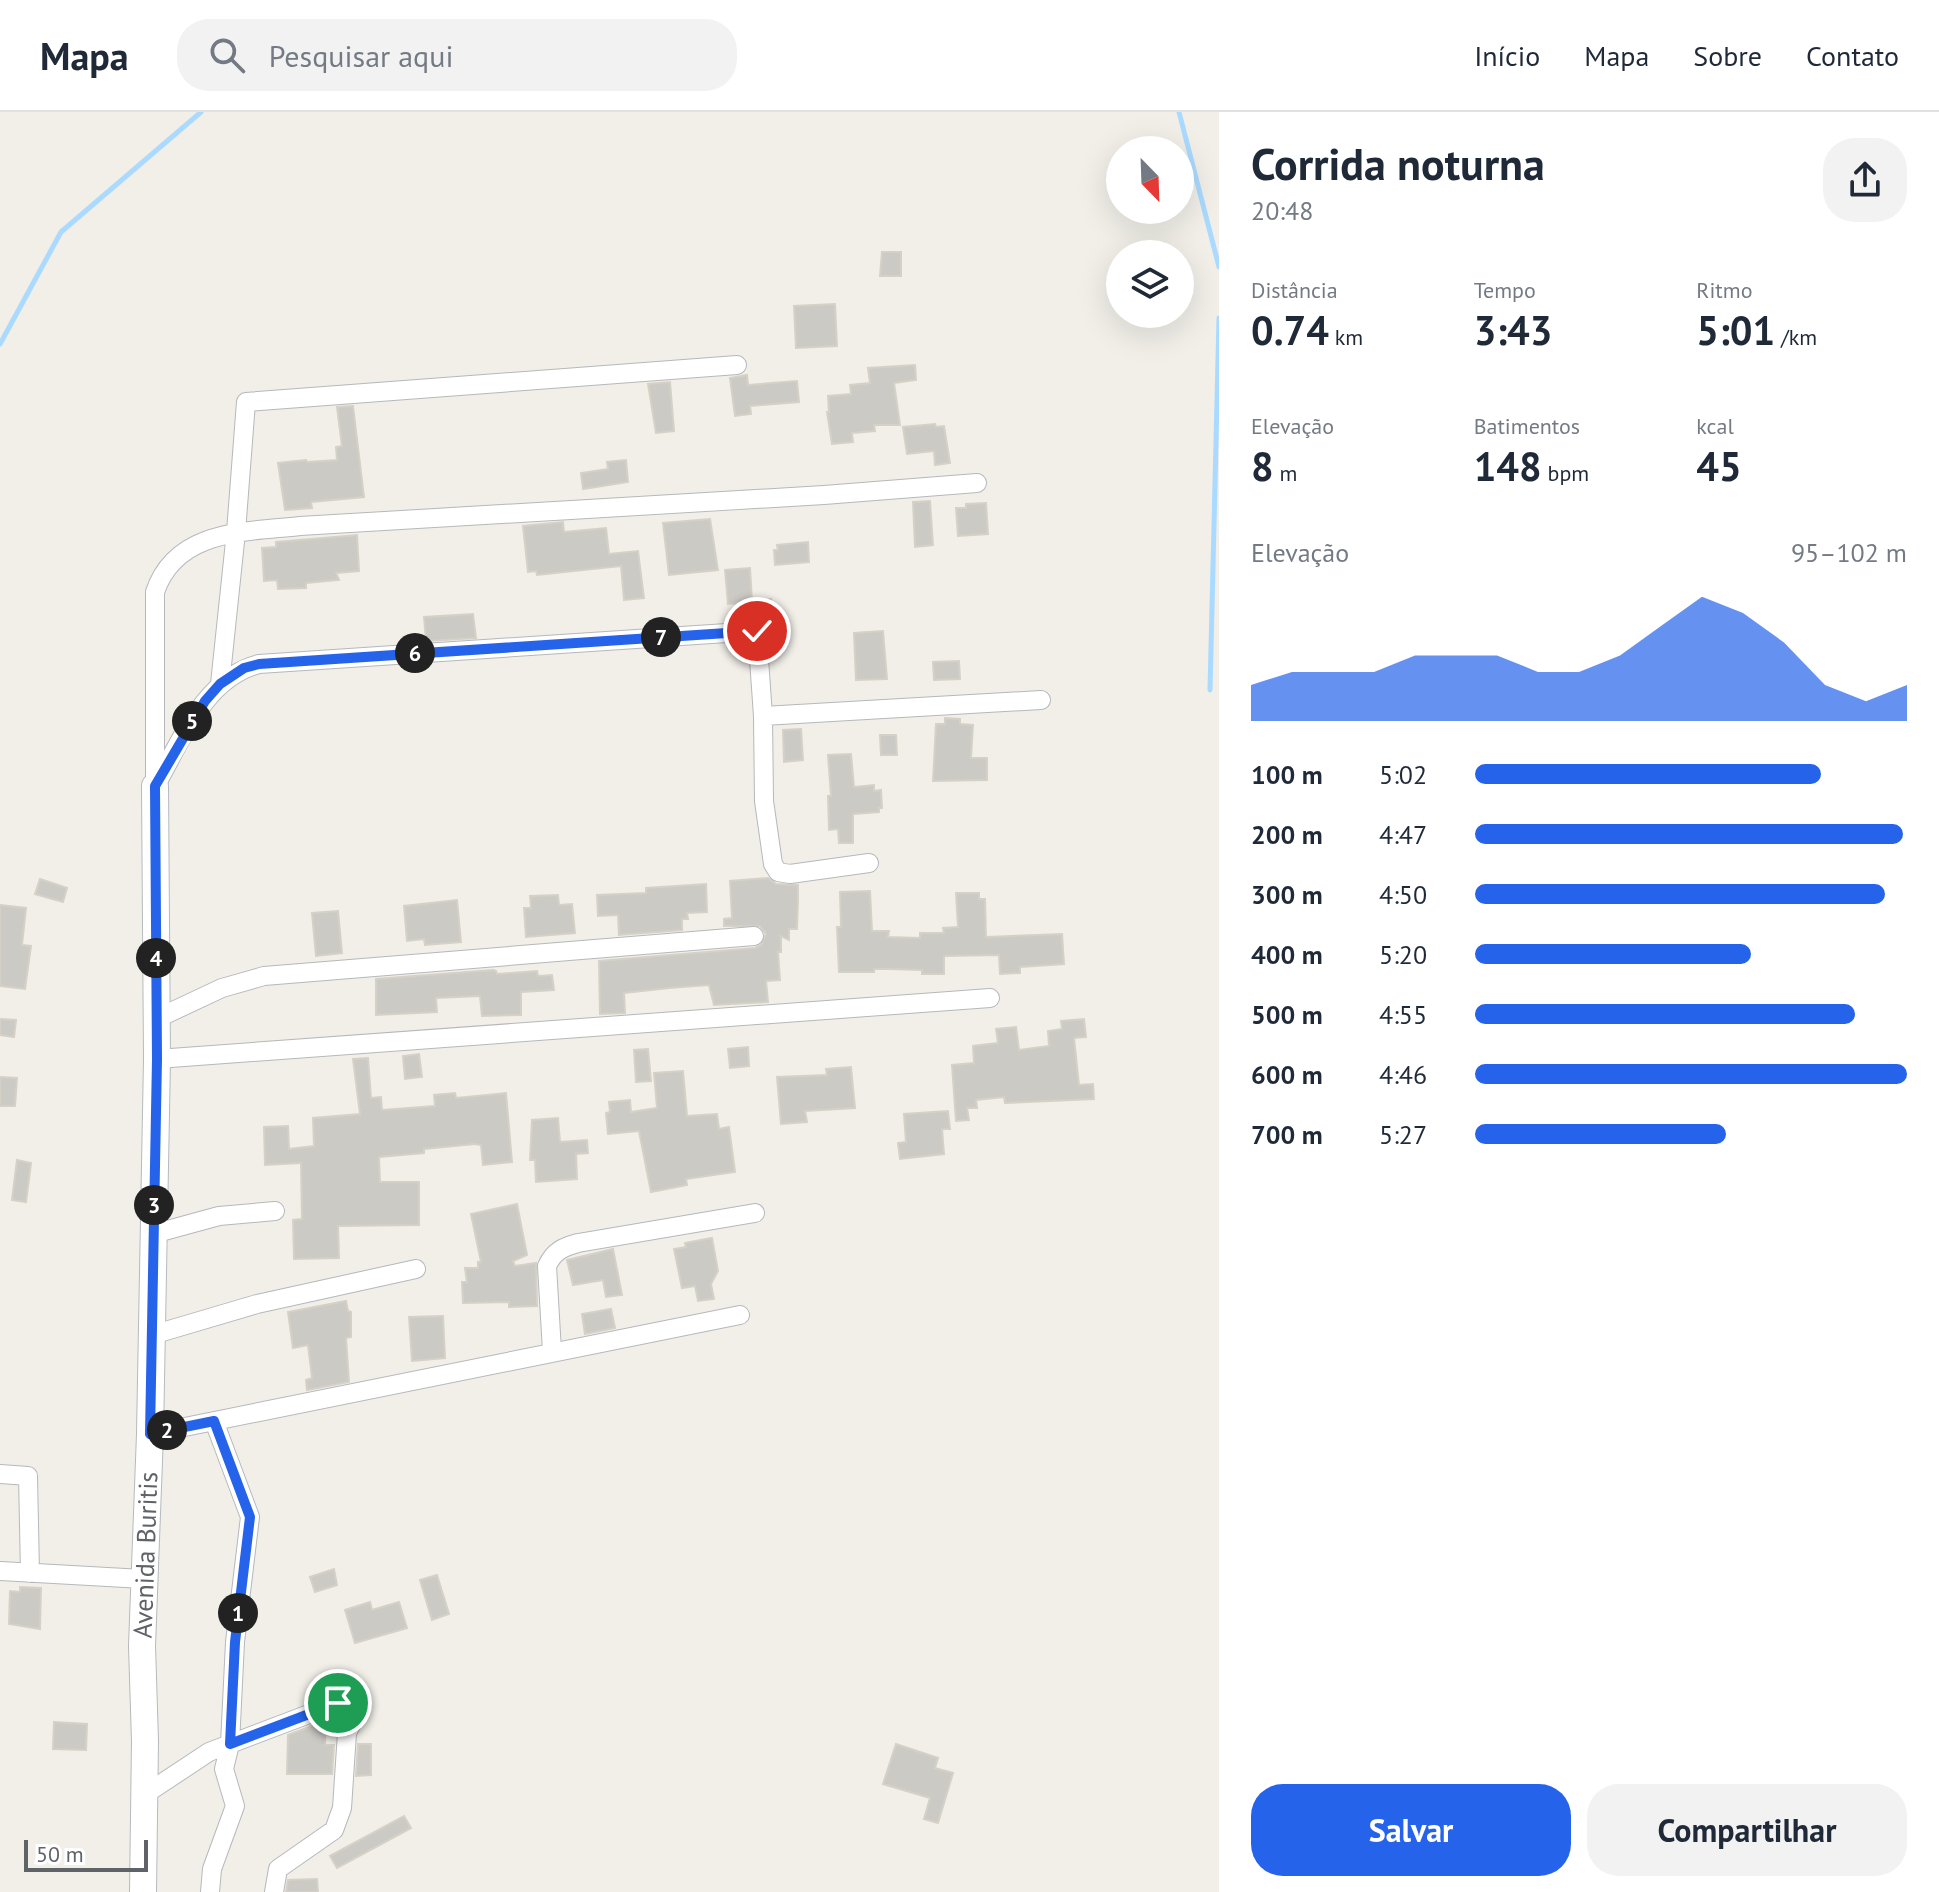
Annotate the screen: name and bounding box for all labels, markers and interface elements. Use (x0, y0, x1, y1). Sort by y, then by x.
search box (177, 19, 737, 91)
text: Mapa (40, 31, 129, 80)
icon: search (205, 33, 249, 77)
text: Pesquisar aqui (269, 36, 453, 75)
text: Início (1474, 37, 1540, 74)
text: Mapa (1584, 37, 1649, 74)
text: Sobre (1693, 37, 1762, 74)
text: Contato (1806, 37, 1899, 74)
text: Corrida noturna (1251, 135, 1545, 192)
north arrow (1106, 136, 1194, 224)
map controls (1106, 136, 1194, 328)
button: share (1823, 138, 1907, 222)
text: 20:48 (1251, 194, 1313, 227)
button: layers (1106, 240, 1194, 328)
text: Distância (1251, 276, 1338, 304)
text: Tempo (1474, 276, 1536, 304)
text: Ritmo (1696, 276, 1752, 304)
text: 0.74 (1251, 304, 1329, 356)
text: 3:43 (1474, 304, 1552, 356)
text: 5:01 (1696, 304, 1775, 356)
text: km (1329, 323, 1363, 351)
text: /km (1775, 323, 1817, 351)
text: Elevação (1251, 412, 1334, 440)
text: Batimentos (1474, 412, 1580, 440)
text: kcal (1696, 412, 1734, 440)
text: 8 (1251, 440, 1274, 492)
text: 148 (1474, 440, 1542, 492)
text: 45 (1696, 440, 1742, 492)
text: m (1274, 459, 1297, 487)
text: bpm (1542, 459, 1589, 487)
text: Elevação (1251, 536, 1349, 569)
text: 95–102 m (1791, 536, 1907, 569)
pin (723, 597, 791, 665)
icon: check (735, 609, 779, 653)
pin: 7 (641, 617, 681, 657)
text: 7 (655, 623, 667, 651)
pin: 6 (395, 633, 435, 673)
text: 6 (409, 639, 421, 667)
pin: 5 (172, 701, 212, 741)
text: 5 (186, 707, 198, 735)
text: 100 m (1251, 758, 1323, 791)
text: 5:02 (1379, 758, 1427, 791)
text: 200 m (1251, 818, 1323, 851)
text: 4:47 (1379, 818, 1427, 851)
text: 300 m (1251, 878, 1323, 911)
text: 4:50 (1379, 878, 1427, 911)
pin: 4 (136, 938, 176, 978)
text: 400 m (1251, 938, 1323, 971)
text: 5:20 (1379, 938, 1427, 971)
text: 4 (150, 944, 162, 972)
text: 500 m (1251, 998, 1323, 1031)
text: 4:55 (1379, 998, 1427, 1031)
text: 600 m (1251, 1058, 1323, 1091)
text: 4:46 (1379, 1058, 1427, 1091)
text: 700 m (1251, 1118, 1323, 1151)
text: 5:27 (1379, 1118, 1427, 1151)
pin: 3 (134, 1185, 174, 1225)
text: 3 (148, 1191, 160, 1219)
pin: 2 (147, 1410, 187, 1450)
text: 2 (161, 1416, 173, 1444)
street label: Avenida Buritis (126, 1471, 164, 1639)
pin: 1 (218, 1593, 258, 1633)
text: 1 (232, 1599, 244, 1627)
pin (304, 1669, 372, 1737)
icon: arrive (316, 1681, 360, 1725)
button: Salvar (1251, 1784, 1571, 1876)
button: Compartilhar (1587, 1784, 1907, 1876)
scale bar (24, 1836, 148, 1872)
text: 50 m (36, 1840, 84, 1868)

